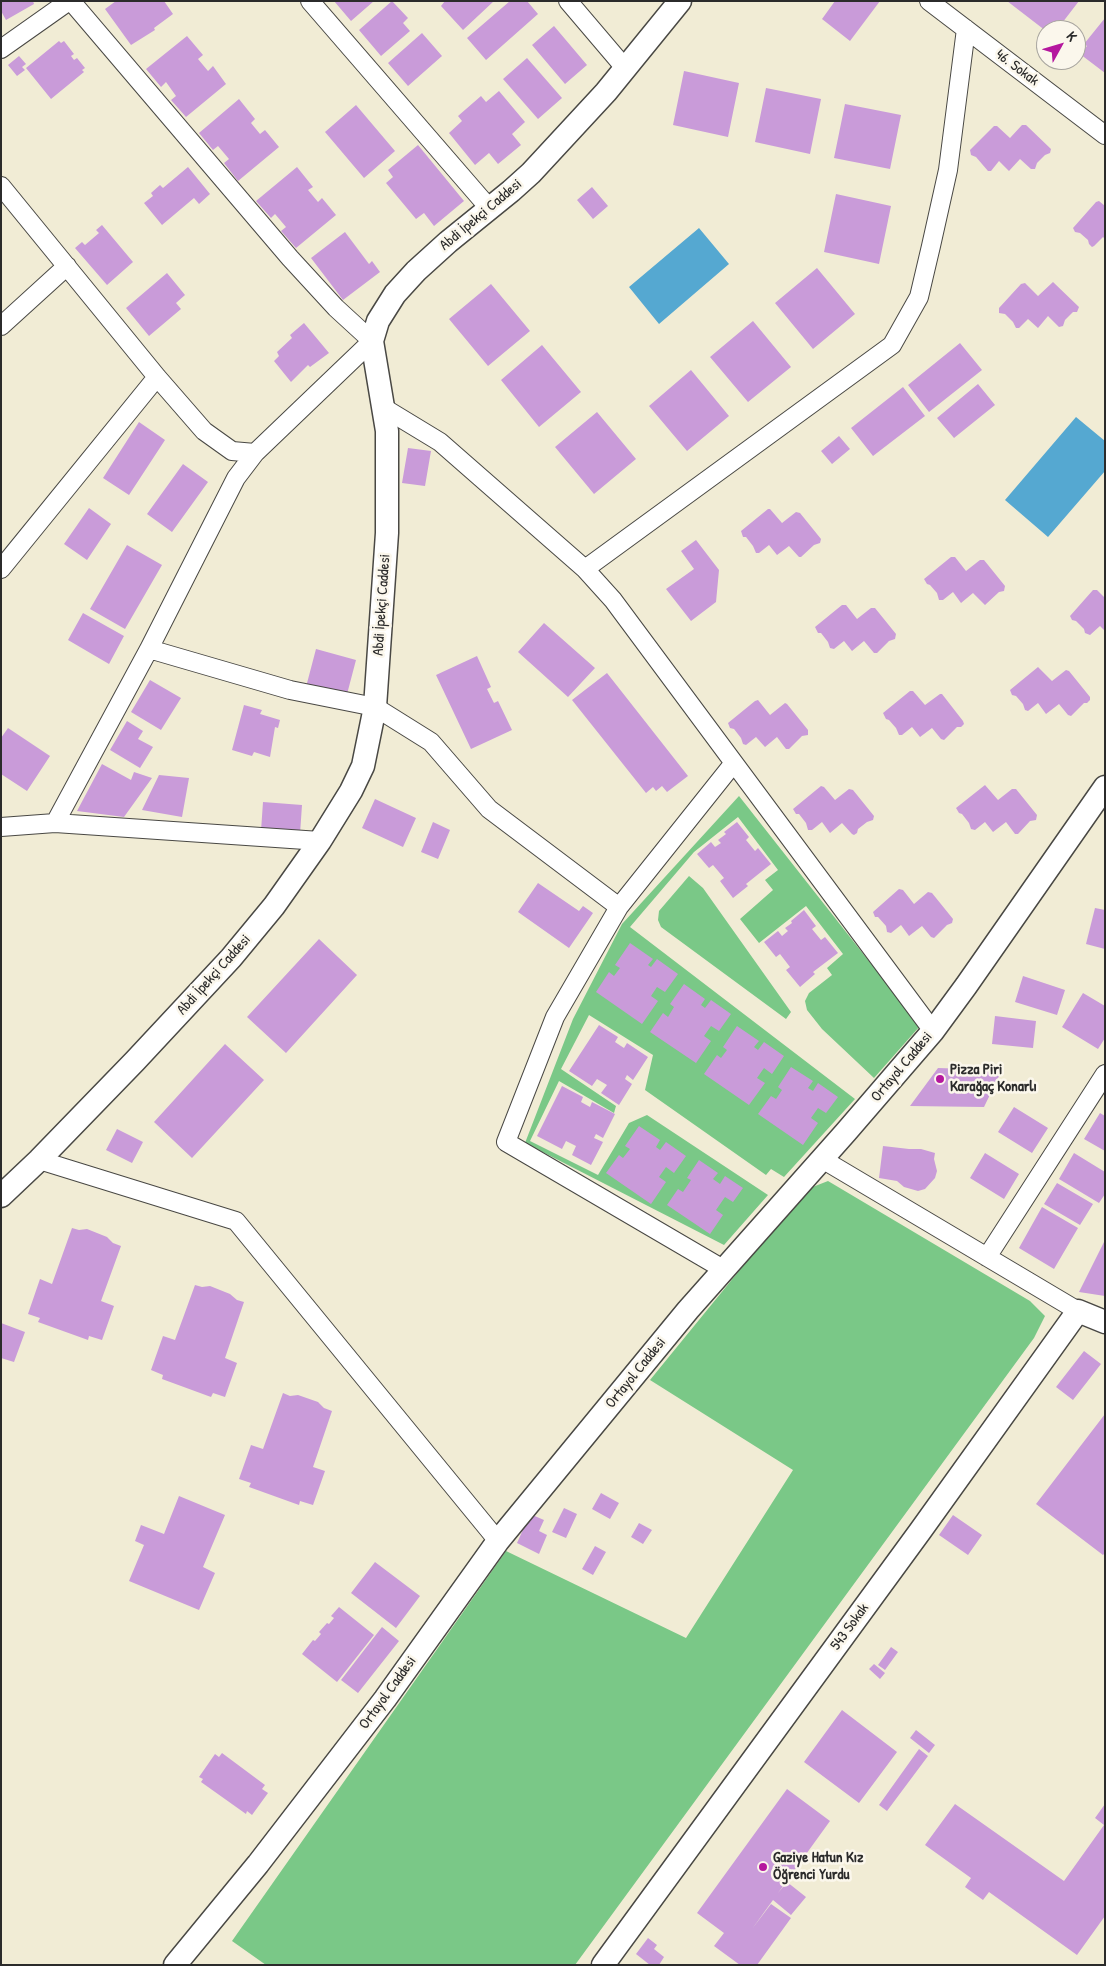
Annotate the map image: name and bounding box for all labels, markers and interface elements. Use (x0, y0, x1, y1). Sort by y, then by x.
north arrow (1036, 20, 1086, 70)
text: K (1063, 27, 1082, 45)
street label: 46. Sokak (992, 46, 1042, 90)
street label: Abdi İpekçi Caddesi (436, 175, 526, 255)
street label: Abdi İpekçi Caddesi (369, 554, 395, 656)
street label: Abdi İpekçi Caddesi (173, 931, 255, 1019)
street label: Ortayol Caddesi (868, 1028, 936, 1106)
place label: Pizza Piri Karağaç Konarlı (950, 1061, 1037, 1096)
marker: Pizza Piri Karağaç Konarlı (934, 1073, 946, 1085)
street label: Ortayol Caddesi (602, 1334, 670, 1412)
street label: 543 Sokak (827, 1600, 873, 1654)
street label: Ortayol Caddesi (355, 1653, 421, 1733)
place label: Gaziye Hatun Kız Öğrenci Yurdu (773, 1849, 864, 1884)
marker: Gaziye Hatun Kız Öğrenci Yurdu (757, 1861, 769, 1873)

